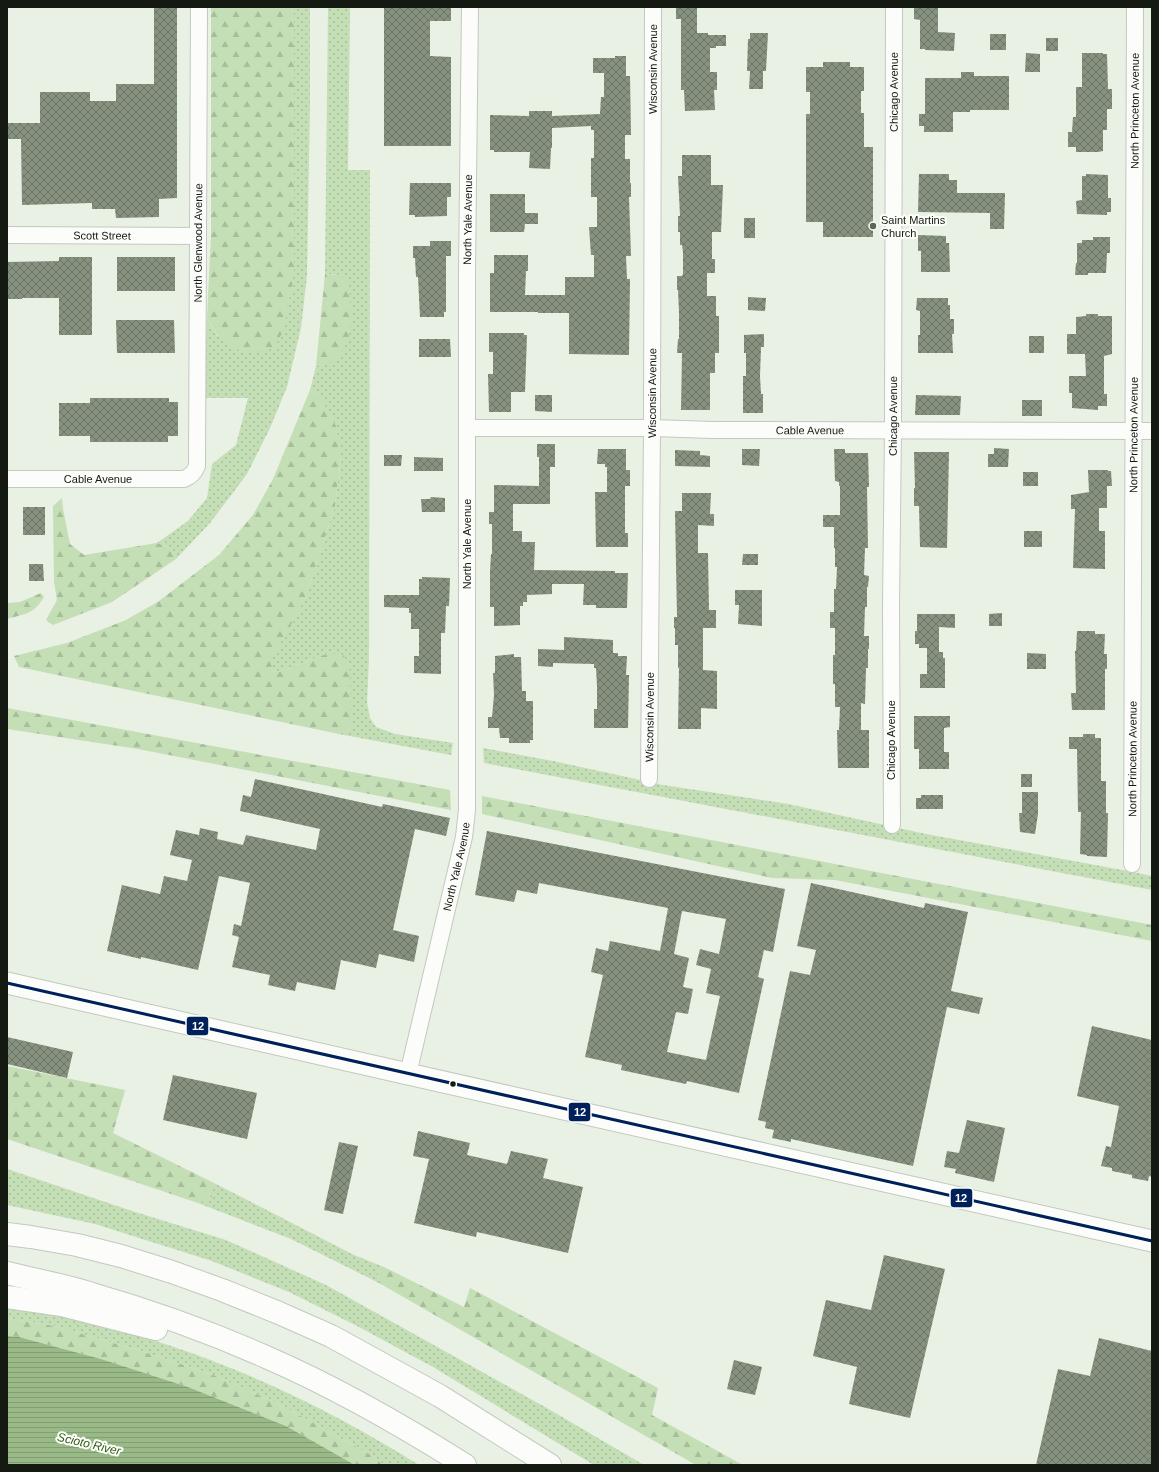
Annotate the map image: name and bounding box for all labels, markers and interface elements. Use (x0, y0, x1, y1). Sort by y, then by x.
street label: Wisconsin Avenue (647, 24, 659, 114)
street label: Chicago Avenue (888, 52, 900, 132)
street label: North Princeton Avenue (1128, 53, 1141, 169)
street label: North Yale Avenue (461, 174, 474, 265)
street label: North Glenwood Avenue (192, 183, 204, 303)
place label: Saint Martins Church (881, 214, 946, 239)
marker: Saint Martins Church (868, 221, 878, 231)
street label: Scott Street (73, 229, 131, 242)
street label: Wisconsin Avenue (646, 348, 658, 438)
street label: Chicago Avenue (887, 376, 899, 456)
street label: North Princeton Avenue (1127, 377, 1140, 493)
street label: Cable Avenue (776, 424, 844, 436)
street label: Cable Avenue (64, 473, 132, 485)
street label: North Yale Avenue (461, 499, 473, 589)
street label: Wisconsin Avenue (643, 672, 656, 762)
street label: Chicago Avenue (885, 700, 897, 780)
street label: North Princeton Avenue (1126, 701, 1139, 817)
street label: North Yale Avenue (441, 822, 472, 912)
line badge: 12 (186, 1016, 209, 1036)
text: 12 (192, 1020, 204, 1032)
unlabelled marker (448, 1079, 458, 1089)
line badge: 12 (568, 1102, 591, 1122)
text: 12 (574, 1106, 586, 1118)
line badge: 12 (950, 1188, 973, 1208)
text: 12 (955, 1192, 967, 1204)
water label: Scioto River (56, 1430, 123, 1458)

